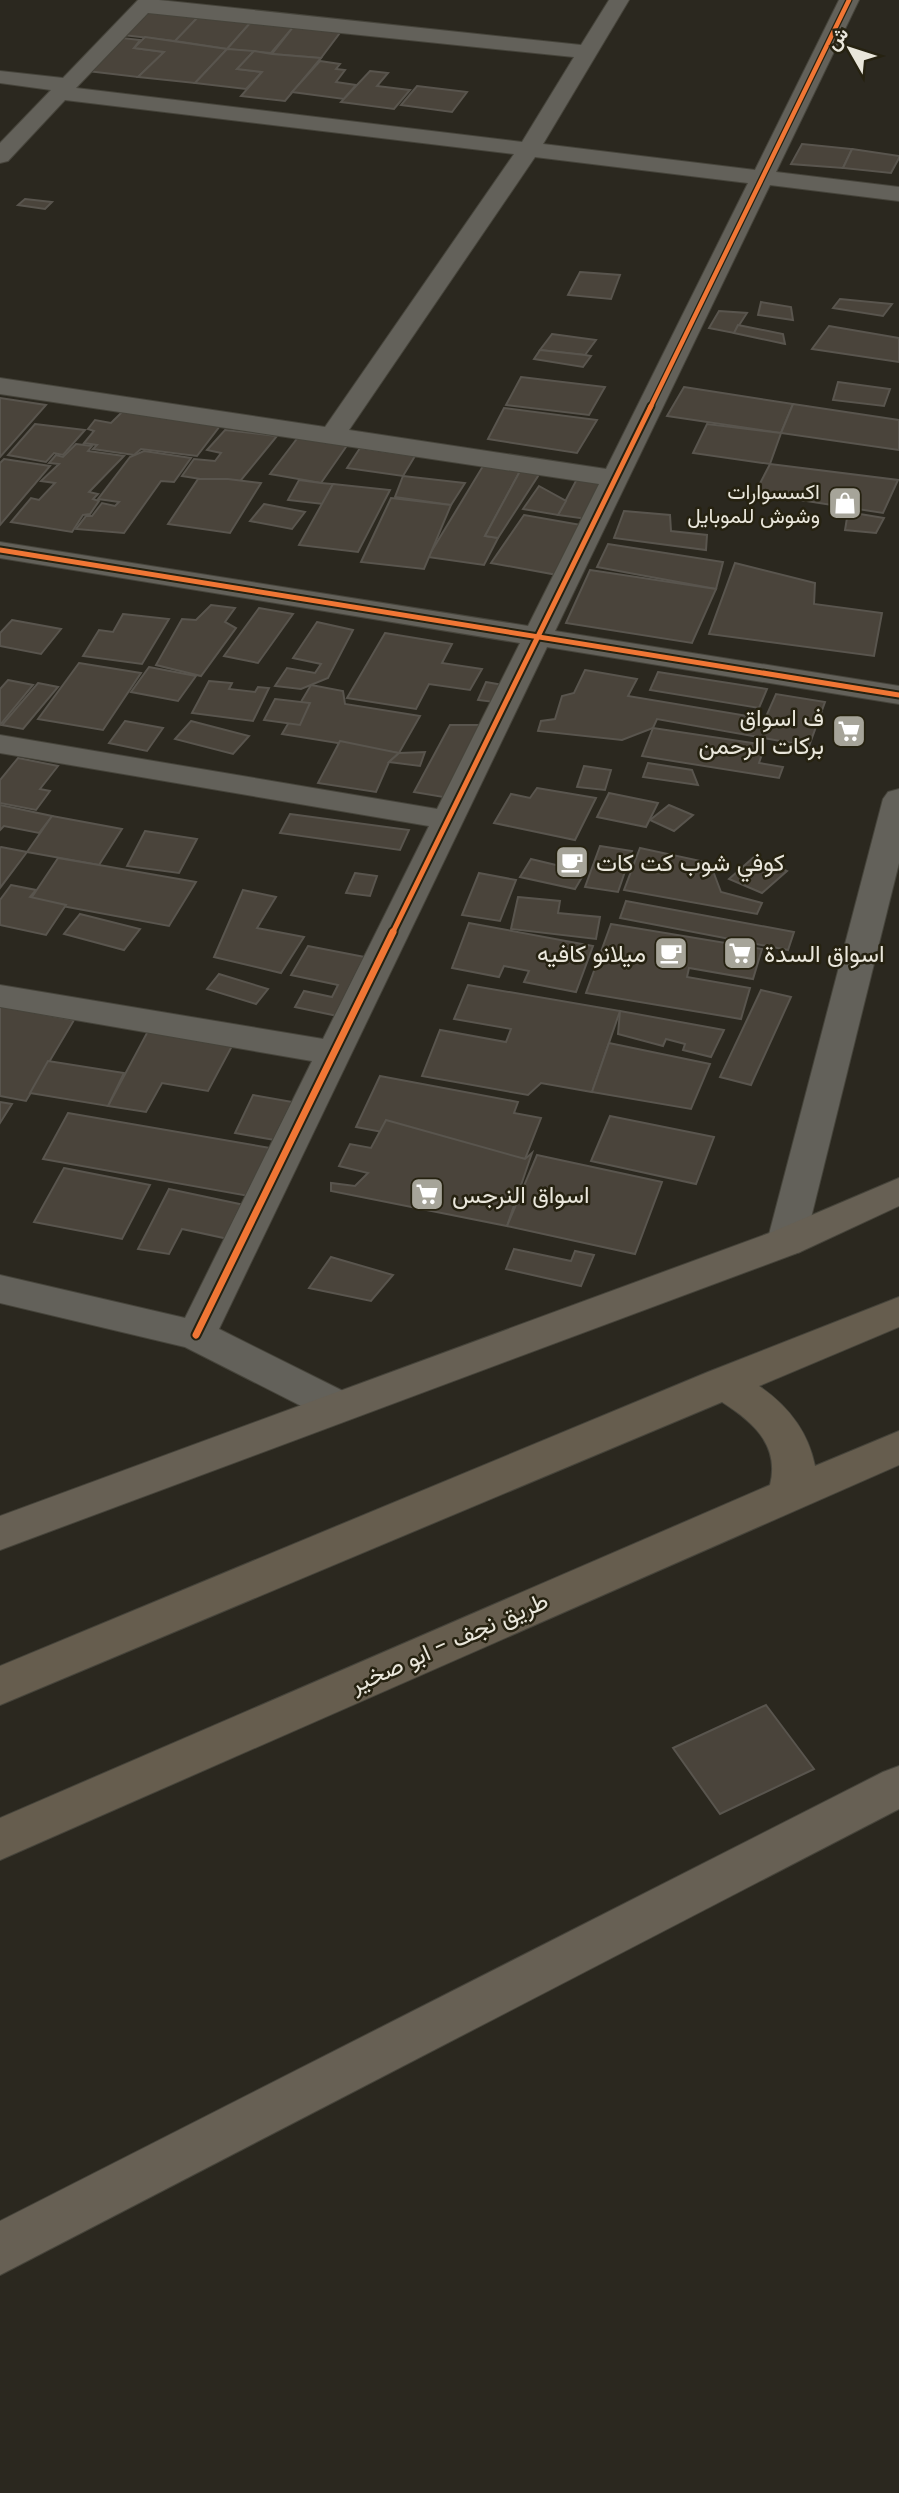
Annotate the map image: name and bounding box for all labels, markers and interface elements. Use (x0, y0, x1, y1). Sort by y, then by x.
north arrow (815, 14, 885, 84)
text: ش (819, 21, 855, 56)
place label: اكسسوارات وشوش للموبايل (687, 477, 820, 530)
shop icon: اكسسوارات وشوش للموبايل (826, 484, 864, 522)
place label: ف اسواق بركات الرحمن (699, 701, 824, 762)
supermarket icon: ف اسواق بركات الرحمن (830, 712, 868, 750)
cafe icon: كوفي شوب كت كات (553, 843, 591, 881)
place label: كوفي شوب كت كات (596, 846, 785, 882)
cafe icon: ميلانو كافيه (652, 934, 690, 972)
supermarket icon: اسواق السدة (721, 934, 759, 972)
place label: ميلانو كافيه (537, 937, 646, 970)
place label: اسواق السدة (764, 937, 884, 970)
supermarket icon: اسواق النرجس (408, 1175, 446, 1213)
place label: اسواق النرجس (452, 1178, 589, 1211)
street label: طريق نجف - ابو صخير (344, 1583, 553, 1701)

